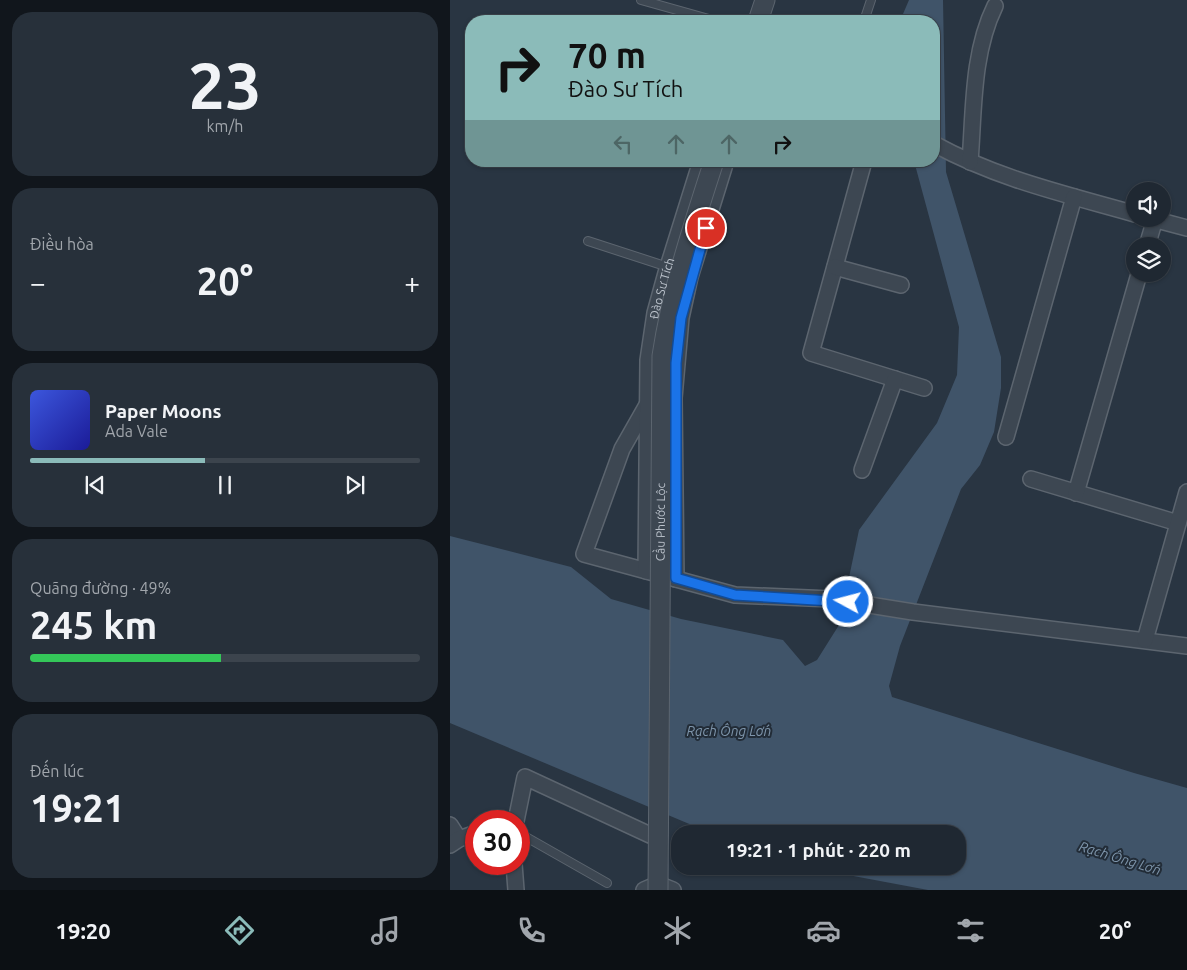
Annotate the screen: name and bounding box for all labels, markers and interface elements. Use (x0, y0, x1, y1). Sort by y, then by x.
icon: right (485, 35, 550, 100)
text: 70 m (568, 35, 646, 75)
text: 23 (188, 48, 262, 121)
text: Đào Sư Tích (568, 76, 683, 101)
text: km/h (207, 117, 243, 135)
icon: left (609, 130, 637, 158)
icon: ahead (662, 130, 690, 158)
icon: ahead (715, 130, 743, 158)
icon: right (768, 130, 796, 158)
map controls (1126, 182, 1171, 282)
button: sound (1126, 182, 1171, 227)
pin (685, 207, 727, 249)
icon: arrive (692, 214, 720, 242)
text: Điều hòa (30, 235, 94, 253)
button: layers (1126, 237, 1171, 282)
street label: Đào Sư Tích (647, 256, 676, 320)
text: 20° (197, 260, 253, 302)
text: − (30, 267, 46, 298)
text: + (404, 267, 420, 298)
text: Paper Moons (105, 400, 222, 422)
text: Ada Vale (105, 422, 168, 440)
icon: previous (81, 471, 109, 499)
icon: pause (211, 471, 239, 499)
icon: next (341, 471, 369, 499)
street label: Cầu Phước Lộc (653, 482, 668, 561)
position arrow (821, 575, 873, 627)
text: Quãng đường · 49% (30, 579, 171, 597)
text: 245 km (30, 604, 157, 646)
water label: Rạch Ông Lớn (687, 722, 771, 739)
text: Đến lúc (30, 762, 84, 780)
text: 19:21 (30, 787, 125, 829)
speed limit sign: 30 (465, 810, 530, 875)
water label: Rạch Ông Lớn (1077, 837, 1163, 878)
text: 19:21 · 1 phút · 220 m (726, 839, 911, 861)
icon: directions (222, 913, 257, 948)
icon: music (368, 913, 403, 948)
icon: phone (514, 913, 549, 948)
icon: climate (660, 913, 695, 948)
icon: car (806, 913, 841, 948)
icon: filters (953, 913, 988, 948)
text: 19:20 (56, 918, 111, 943)
text: 20° (1099, 918, 1131, 943)

